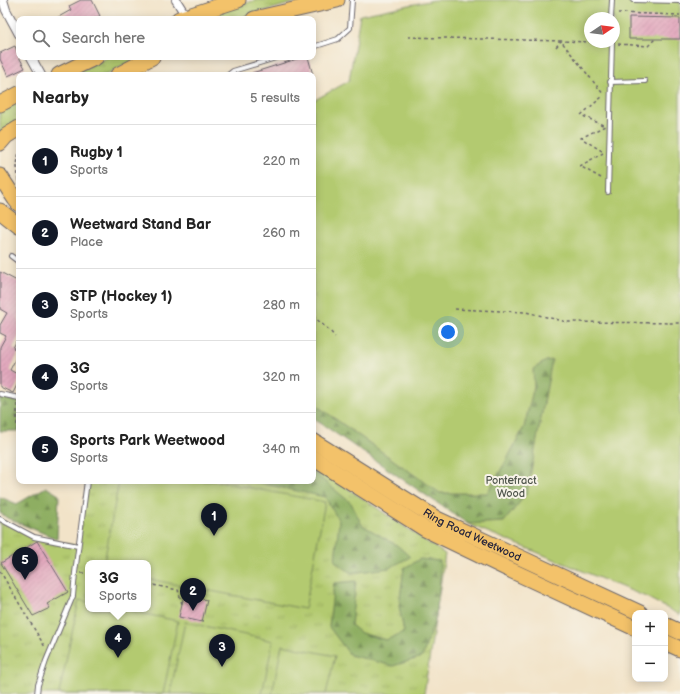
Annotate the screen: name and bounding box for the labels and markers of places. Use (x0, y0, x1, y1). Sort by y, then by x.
pin: 1 (201, 503, 227, 536)
pin: 5 (12, 547, 38, 580)
pin: 2 (180, 578, 206, 611)
pin: 4 (105, 625, 131, 658)
pin: 3 (209, 634, 235, 667)

